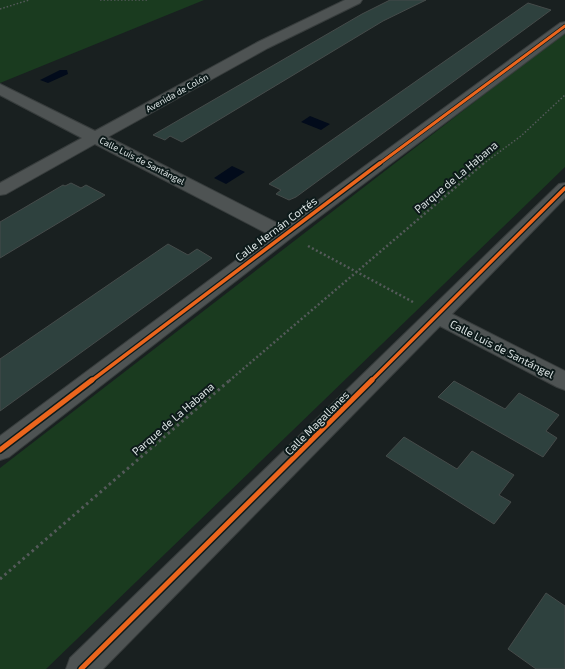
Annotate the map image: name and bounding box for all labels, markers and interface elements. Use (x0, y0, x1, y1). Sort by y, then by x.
street label: Avenida de Colón (144, 71, 210, 114)
street label: Calle Luis de Santángel (98, 134, 187, 187)
street label: Parque de La Habana (411, 138, 500, 215)
street label: Calle Hernán Cortés (232, 193, 319, 264)
street label: Calle Luis de Santángel (448, 317, 557, 381)
street label: Parque de La Habana (129, 379, 216, 458)
street label: Calle Magallanes (282, 388, 352, 457)

